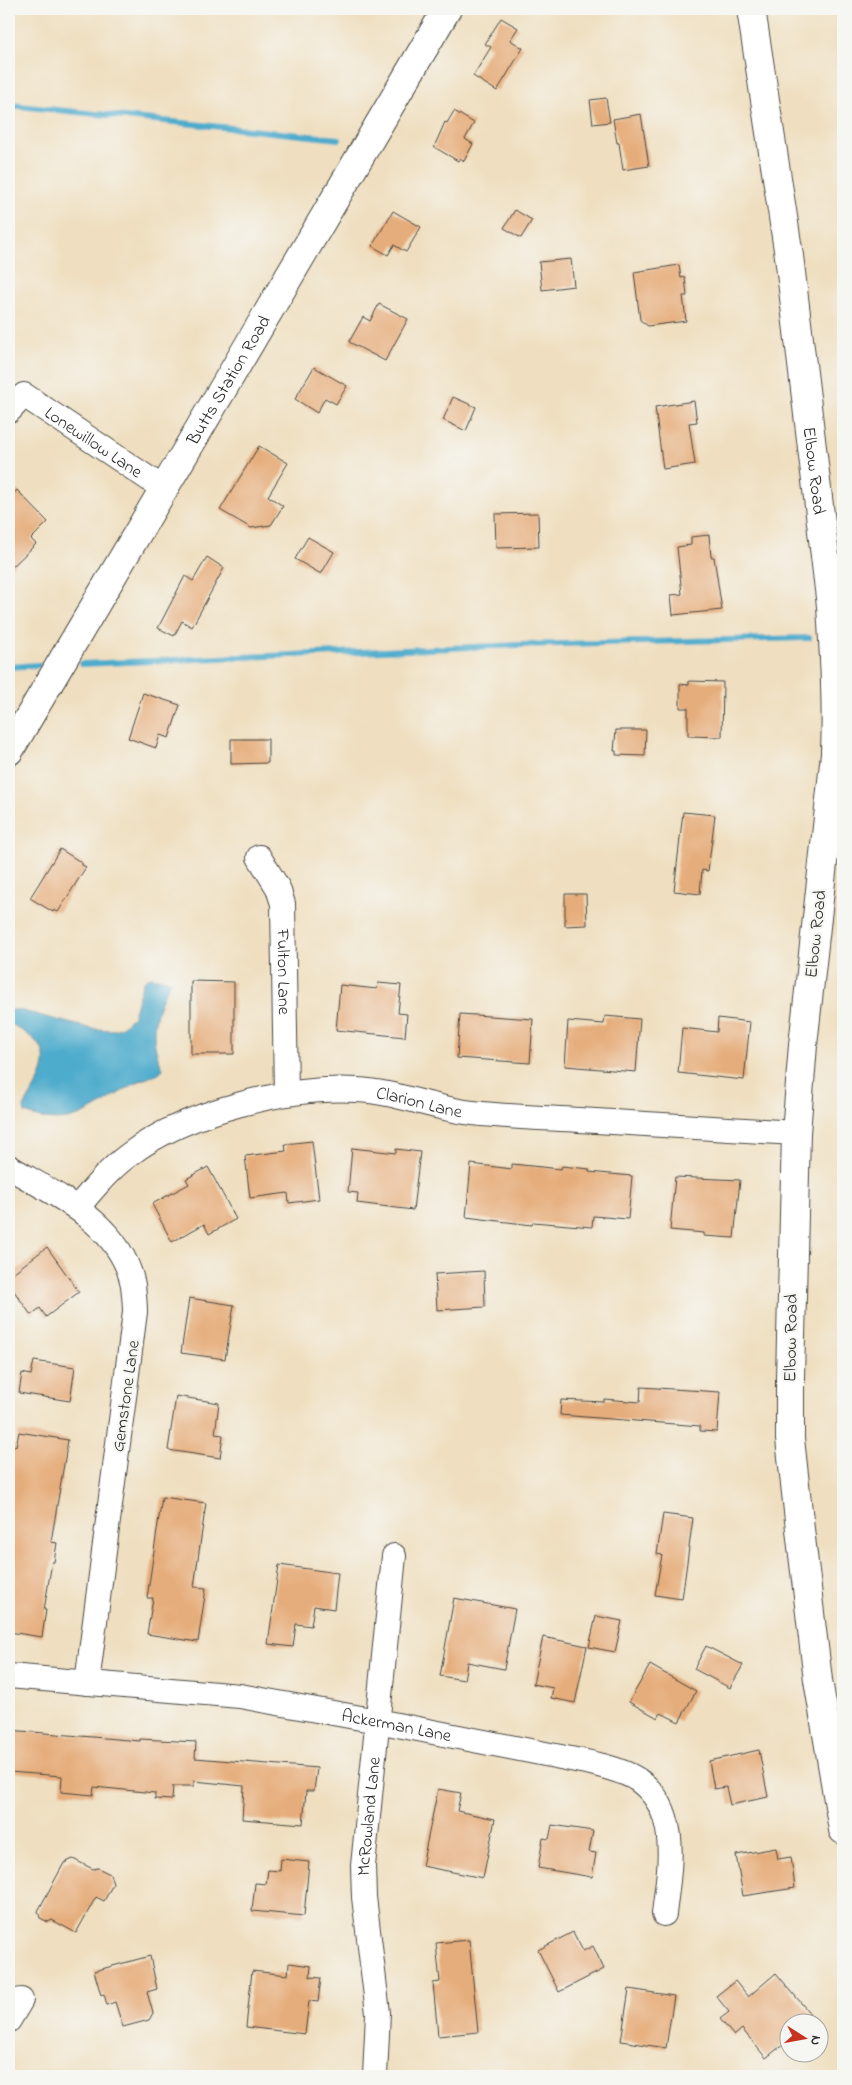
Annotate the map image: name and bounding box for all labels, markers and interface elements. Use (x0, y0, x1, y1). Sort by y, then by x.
street label: Butts Station Road (181, 311, 278, 452)
street label: Lonewillow Lane (38, 401, 148, 486)
street label: Elbow Road (795, 425, 831, 516)
street label: Elbow Road (799, 889, 835, 979)
street label: Fulton Lane (268, 928, 296, 1016)
street label: Clarion Lane (374, 1081, 465, 1126)
street label: Elbow Road (778, 1294, 806, 1382)
street label: Gemstone Lane (106, 1338, 148, 1454)
street label: Ackerman Lane (339, 1704, 454, 1750)
street label: McRowland Lane (352, 1755, 389, 1876)
north arrow (780, 2012, 830, 2062)
text: N (804, 2034, 826, 2047)

